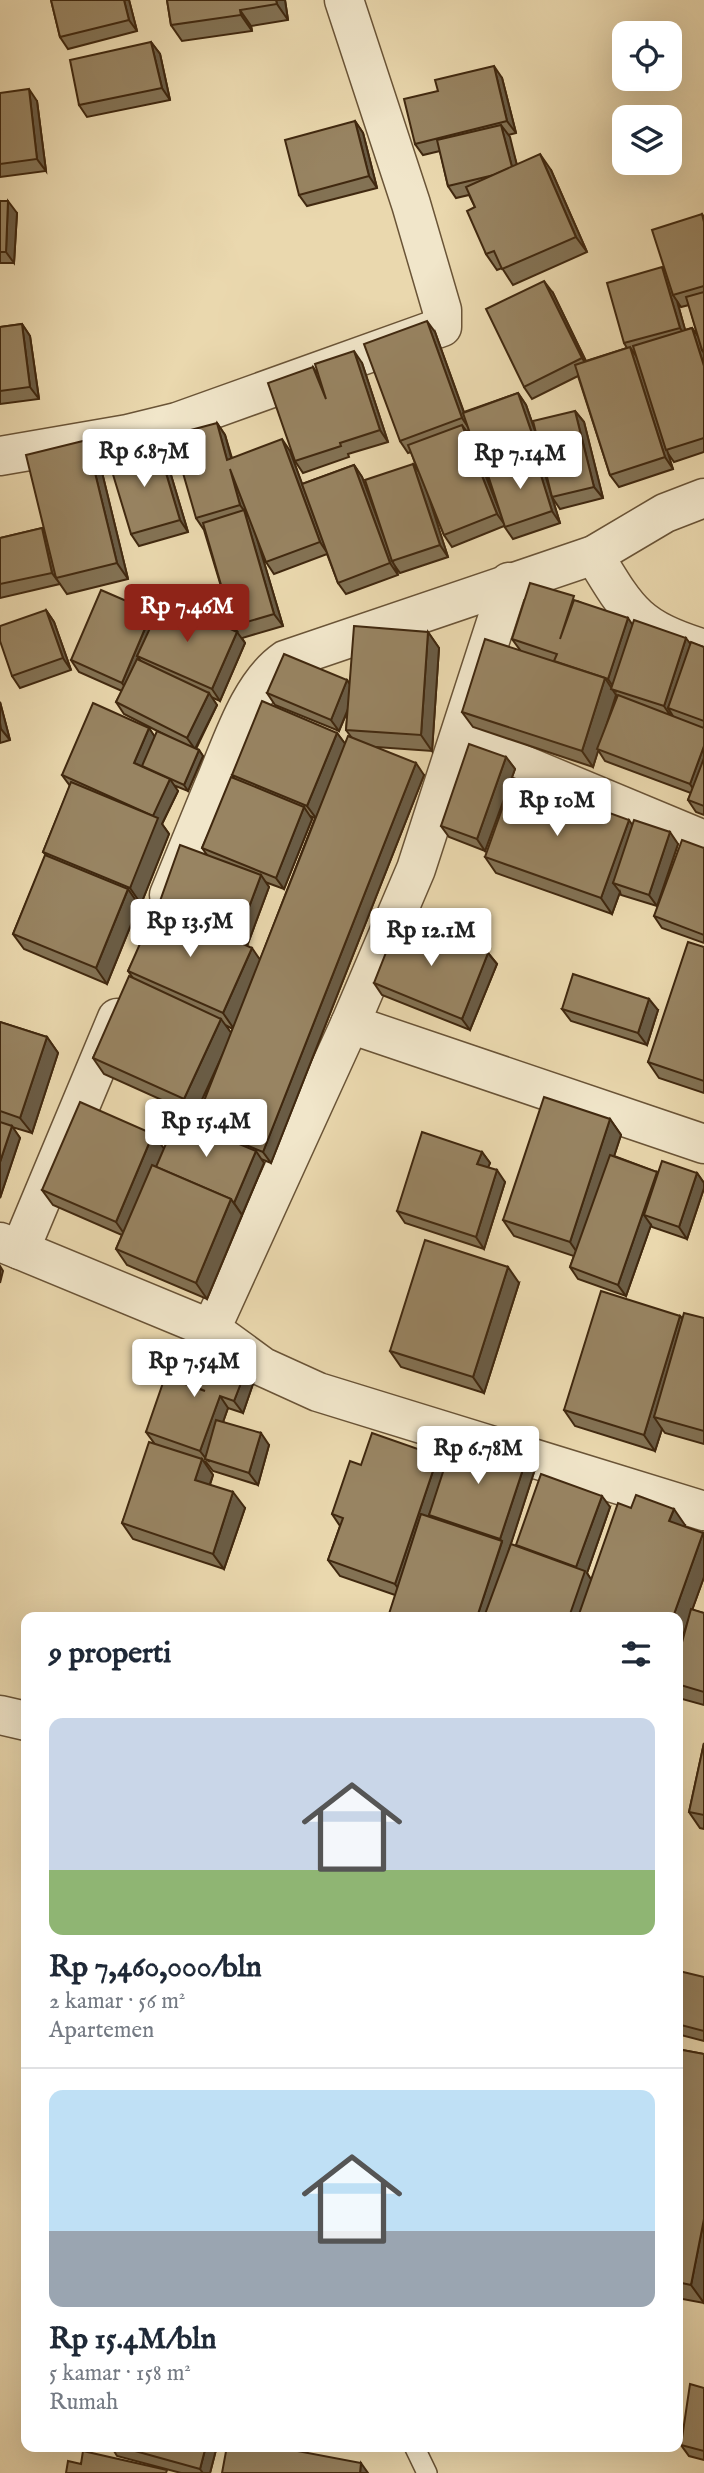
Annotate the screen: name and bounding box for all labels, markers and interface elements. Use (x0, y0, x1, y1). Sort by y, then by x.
map controls (612, 21, 682, 175)
button: locate (612, 21, 682, 91)
button: layers (612, 105, 682, 175)
pin: Rp 6.87M (72, 430, 216, 489)
pin: Rp 7.14M (448, 432, 592, 491)
text: Rp 6.87M (99, 437, 189, 466)
text: Rp 7.14M (474, 439, 566, 468)
pin: Rp 7.46M (115, 584, 259, 644)
text: Rp 7.46M (140, 592, 234, 621)
pin: Rp 10M (500, 778, 614, 838)
text: Rp 10M (519, 786, 595, 815)
pin: Rp 13.5M (118, 900, 262, 959)
text: Rp 13.5M (147, 907, 233, 936)
pin: Rp 12.1M (359, 908, 503, 968)
text: Rp 12.1M (386, 916, 476, 945)
pin: Rp 15.4M (134, 1100, 278, 1159)
text: Rp 15.4M (161, 1107, 251, 1136)
pin: Rp 7.54M (122, 1340, 266, 1399)
text: Rp 7.54M (148, 1347, 240, 1376)
pin: Rp 6.78M (406, 1426, 550, 1486)
text: Rp 6.78M (433, 1434, 523, 1463)
text: 9 properti (49, 1635, 171, 1673)
icon: filters (617, 1635, 655, 1673)
icon: home (289, 1764, 415, 1890)
text: Rp 7,460,000/bln (49, 1949, 262, 1987)
text: 2 kamar · 56 m² (49, 1987, 186, 2016)
text: Apartemen (49, 2016, 154, 2045)
icon: home (289, 2136, 415, 2262)
text: Rp 15.4M/bln (49, 2321, 216, 2359)
text: 5 kamar · 158 m² (49, 2359, 191, 2388)
text: Rumah (49, 2388, 118, 2417)

